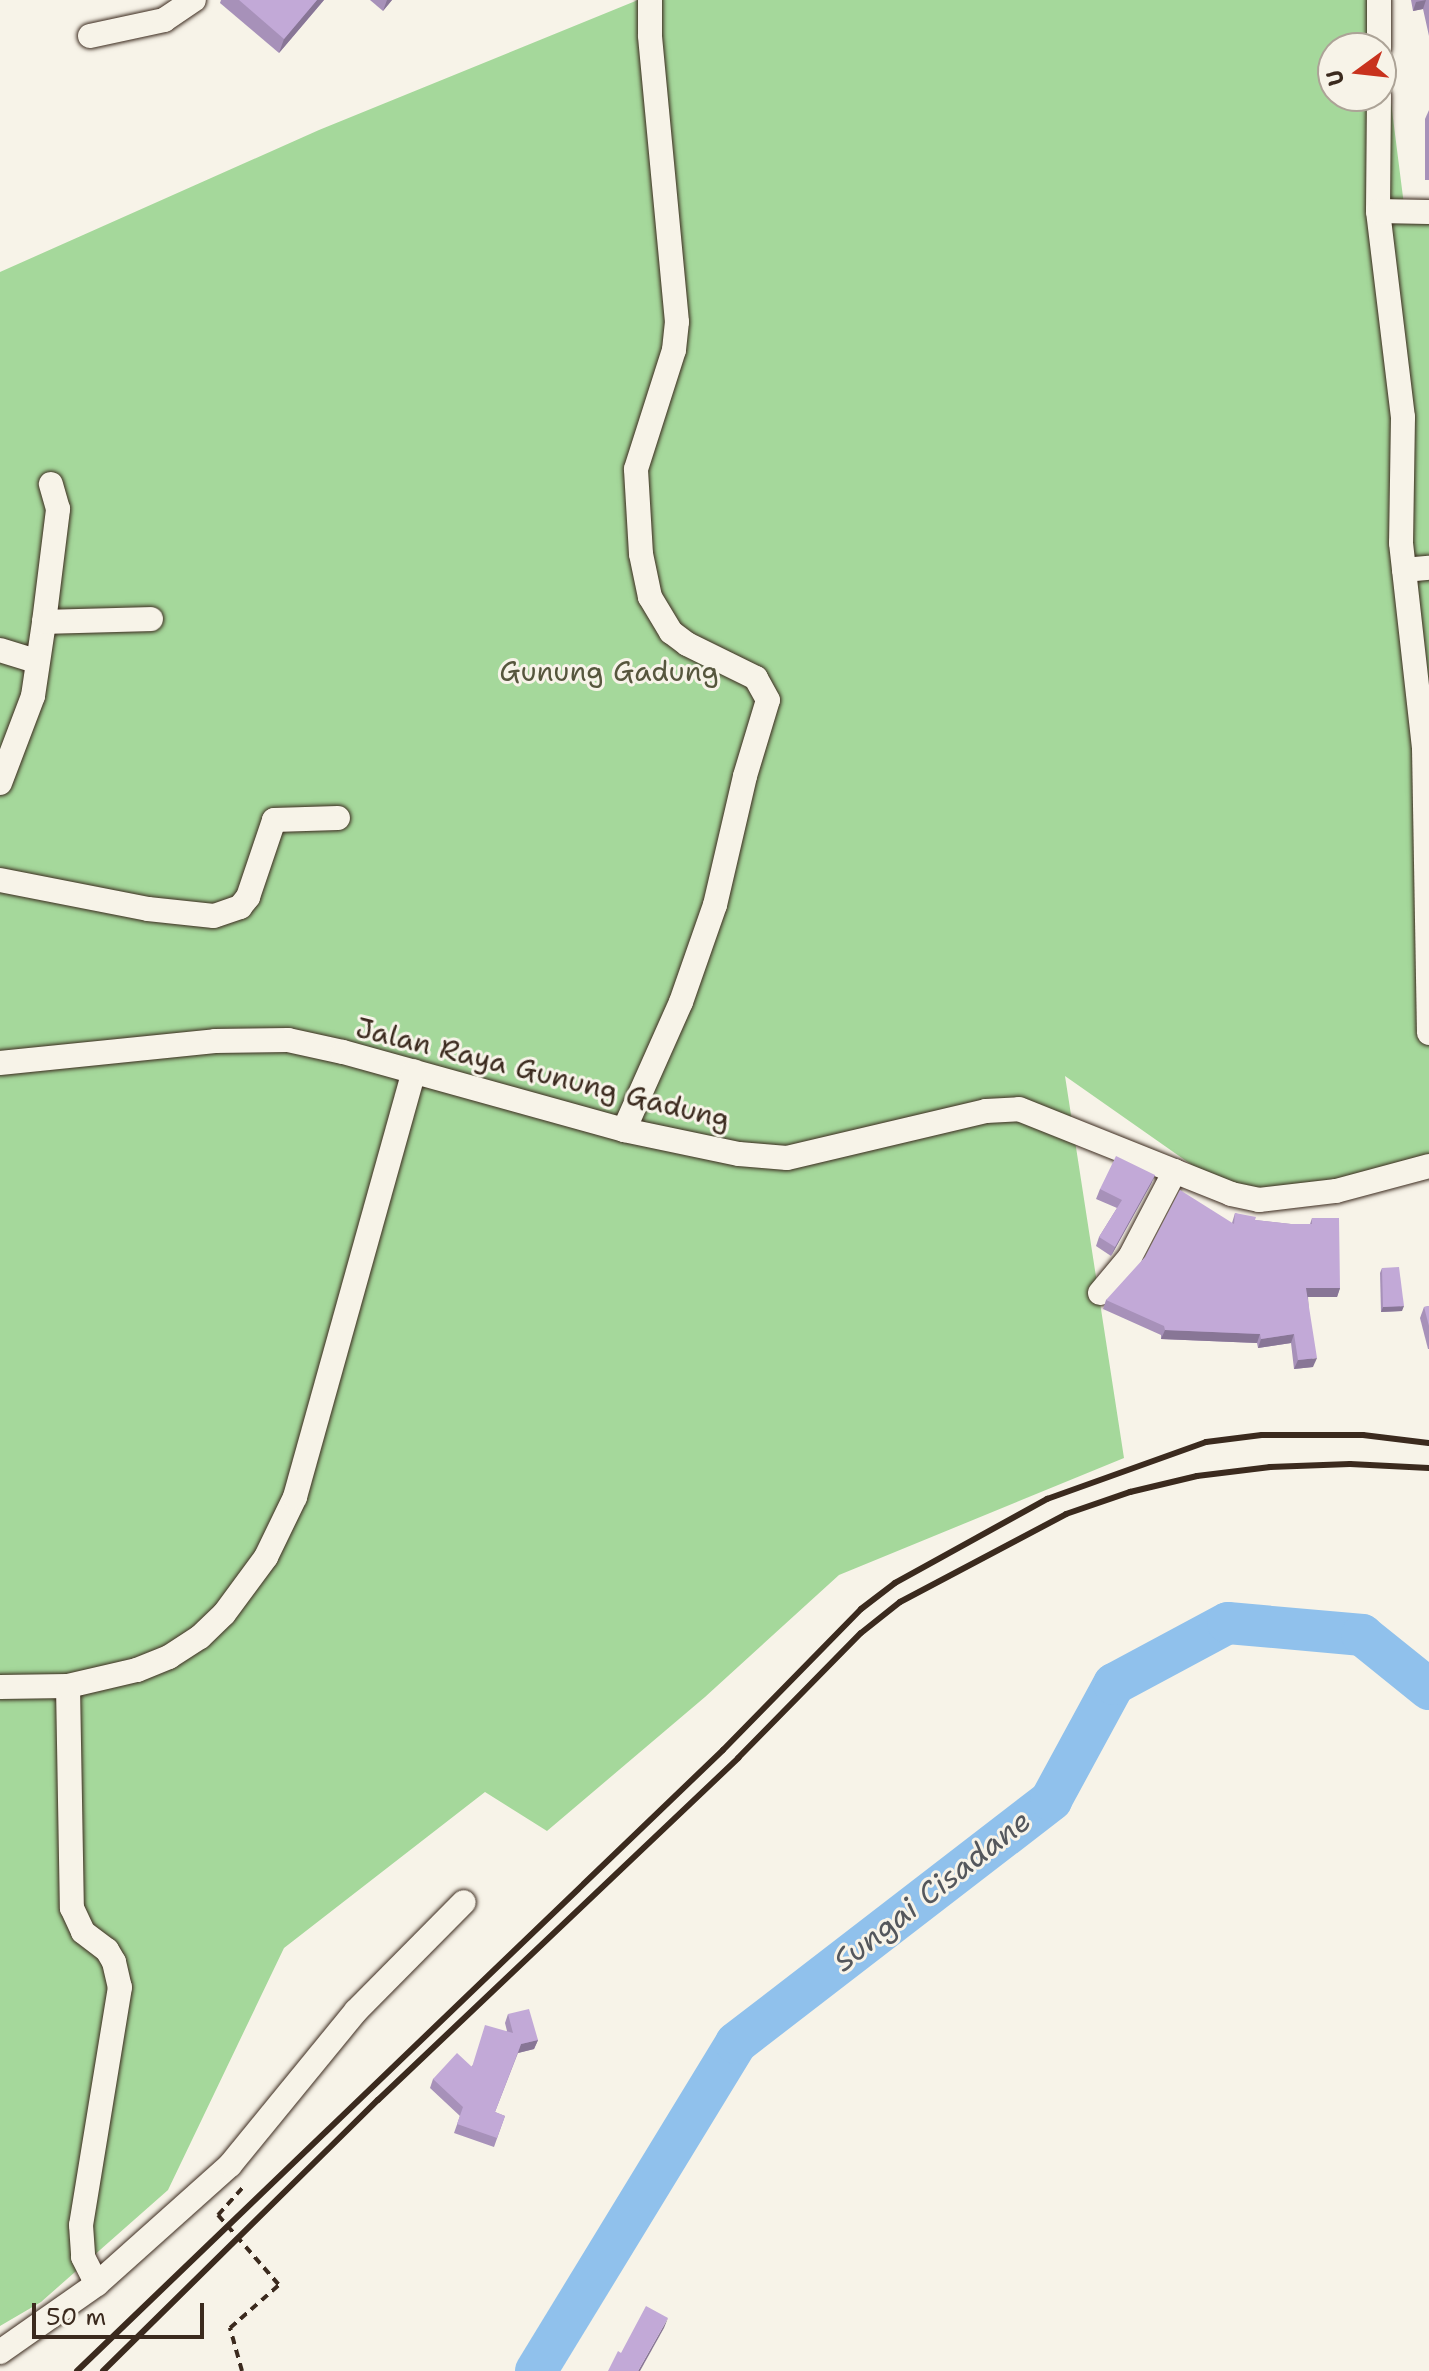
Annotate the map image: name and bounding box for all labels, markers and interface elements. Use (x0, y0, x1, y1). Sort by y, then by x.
north arrow (1317, 32, 1397, 112)
text: U (1319, 67, 1351, 89)
park label: Gunung Gadung (499, 654, 719, 688)
street label: Jalan Raya Gunung Gadung (352, 1010, 734, 1136)
water label: Sungai Cisadane (826, 1803, 1038, 1979)
scale bar (36, 2287, 208, 2337)
text: 50 m (46, 2301, 106, 2333)

